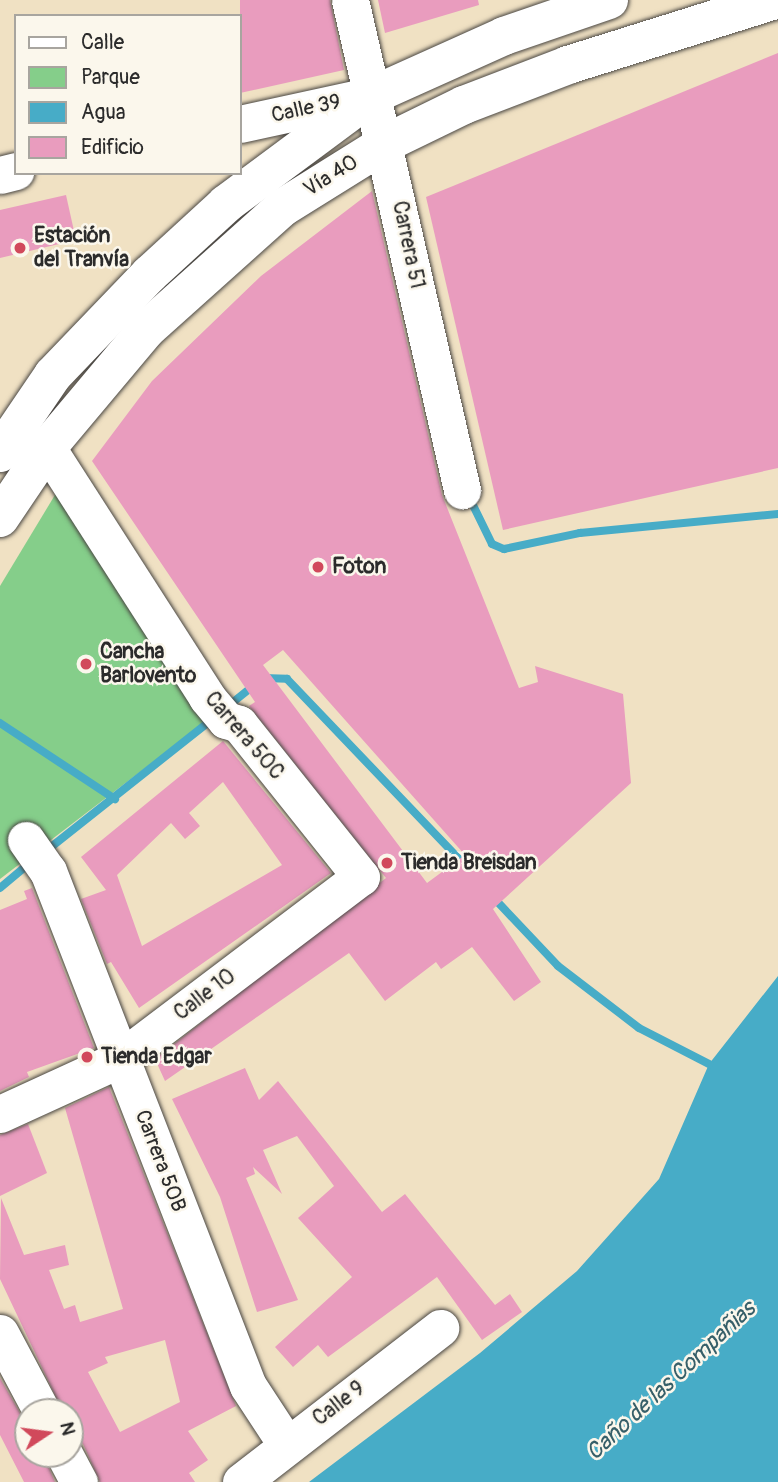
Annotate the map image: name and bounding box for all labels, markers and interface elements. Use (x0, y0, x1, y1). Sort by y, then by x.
legend (14, 14, 242, 175)
text: Calle (81, 29, 124, 56)
text: Parque (81, 64, 140, 91)
street label: Calle 39 (269, 89, 343, 129)
text: Agua (81, 99, 126, 126)
text: Edificio (81, 134, 144, 161)
street label: Vía 40 (299, 150, 363, 202)
street label: Carrera 51 (386, 199, 430, 291)
place label: Estación del Tranvía (34, 223, 129, 273)
marker: Estación del Tranvía (12, 240, 28, 256)
place label: Foton (332, 554, 386, 580)
marker: Foton (310, 559, 326, 575)
place label: Cancha Barlovento (100, 639, 196, 689)
marker: Cancha Barlovento (78, 656, 94, 672)
street label: Carrera 50C (199, 687, 289, 785)
place label: Tienda Breisdan (401, 850, 537, 876)
marker: Tienda Breisdan (379, 855, 395, 871)
street label: Calle 10 (169, 964, 241, 1026)
place label: Tienda Edgar (101, 1044, 212, 1070)
marker: Tienda Edgar (79, 1049, 95, 1065)
street label: Carrera 50B (129, 1107, 191, 1215)
water label: Caño de las Compañias (581, 1296, 761, 1466)
street label: Calle 9 (308, 1376, 370, 1432)
north arrow (14, 1398, 84, 1468)
text: N (54, 1420, 81, 1438)

